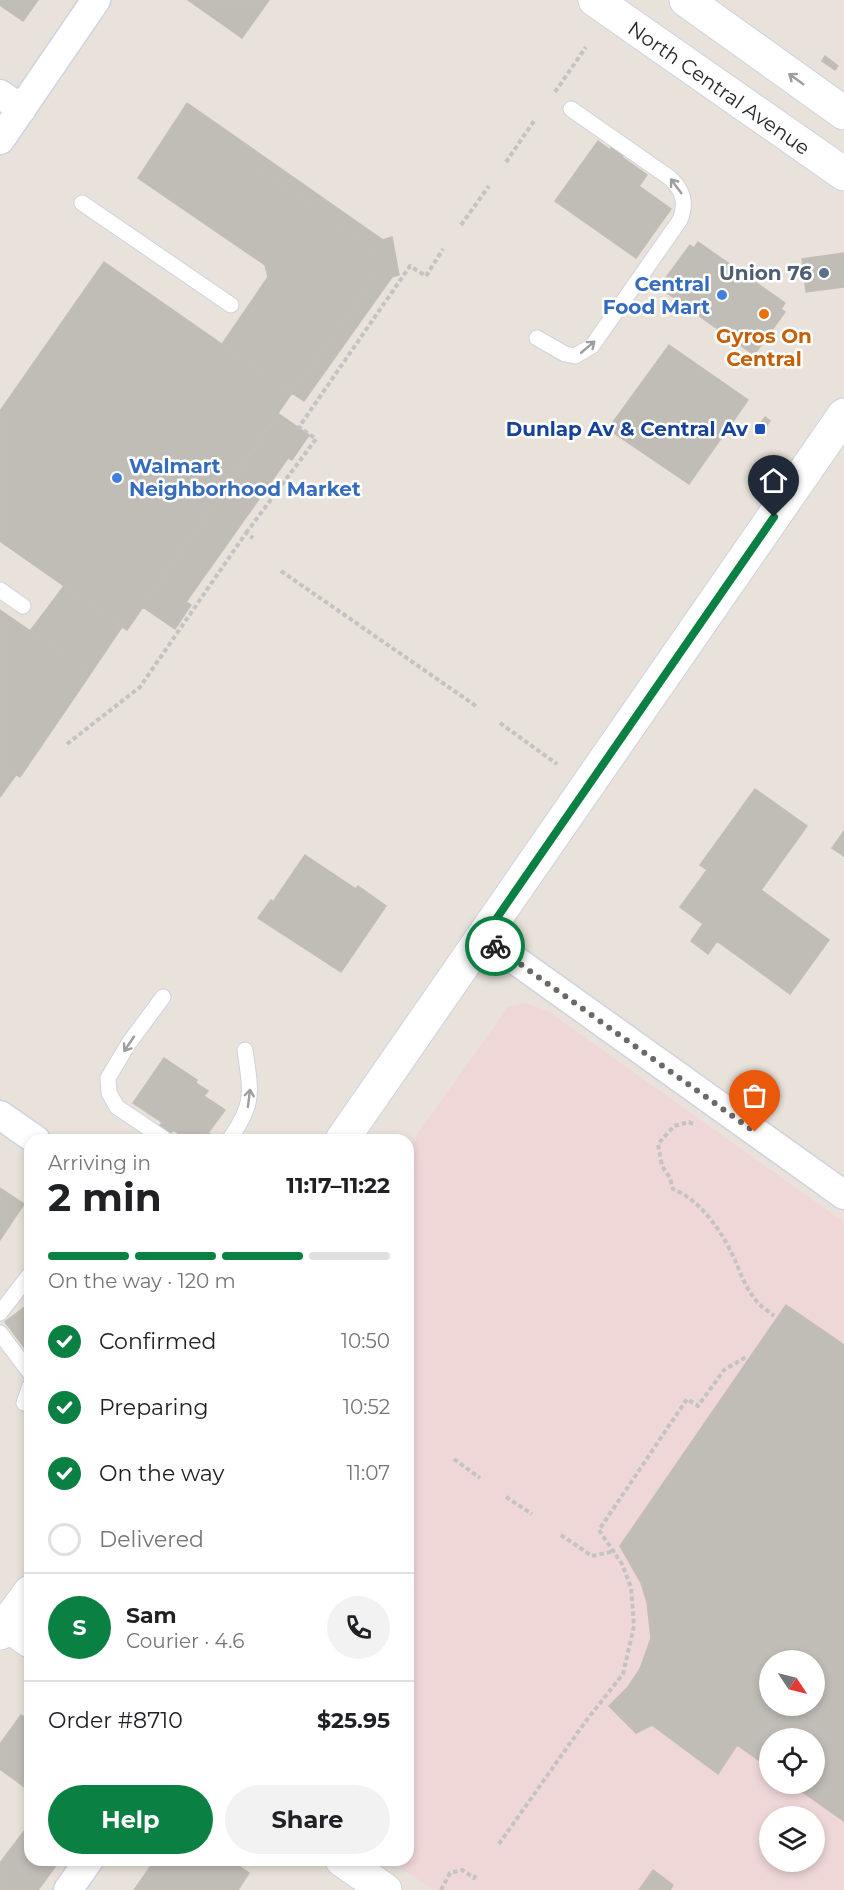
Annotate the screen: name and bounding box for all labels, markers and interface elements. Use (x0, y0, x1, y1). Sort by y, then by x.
street label: North Central Avenue (623, 16, 815, 160)
one-way arrow (789, 73, 805, 85)
one-way arrow (669, 178, 682, 194)
place label: Union 76 (719, 261, 812, 285)
marker: Union 76 (817, 266, 831, 280)
place label: Central Food Mart (603, 272, 710, 319)
marker: Central Food Mart (715, 288, 729, 302)
marker: Gyros On Central (757, 307, 771, 321)
place label: Gyros On Central (716, 324, 812, 371)
one-way arrow (580, 341, 596, 354)
place label: Dunlap Av & Central Av (506, 417, 749, 441)
marker: Dunlap Av & Central Av (753, 422, 767, 436)
place label: Walmart Neighborhood Market (129, 454, 361, 501)
pin (748, 455, 799, 517)
icon: home (757, 464, 790, 497)
marker: Walmart Neighborhood Market (110, 471, 124, 485)
courier (465, 916, 525, 976)
icon: bike (479, 930, 512, 963)
one-way arrow (123, 1035, 135, 1052)
pin (729, 1070, 780, 1132)
icon: bag (738, 1079, 771, 1112)
one-way arrow (243, 1088, 254, 1108)
text: Arriving in (48, 1151, 151, 1175)
text: 11:17–11:22 (286, 1172, 390, 1199)
text: 2 min (48, 1173, 162, 1221)
text: On the way · 120 m (48, 1269, 236, 1293)
icon: check (48, 1325, 81, 1358)
text: Confirmed (99, 1328, 216, 1355)
text: 10:50 (341, 1329, 390, 1353)
icon: check (48, 1391, 81, 1424)
text: Preparing (99, 1394, 208, 1421)
text: 10:52 (343, 1395, 390, 1419)
icon: check (48, 1457, 81, 1490)
text: On the way (99, 1460, 224, 1487)
text: 11:07 (346, 1461, 390, 1485)
text: Delivered (99, 1526, 204, 1553)
button: phone (327, 1596, 390, 1659)
text: Sam (126, 1602, 177, 1629)
text: S (72, 1614, 87, 1641)
text: Courier · 4.6 (126, 1629, 244, 1653)
north arrow (759, 1650, 825, 1716)
map controls (759, 1650, 825, 1872)
text: Order #8710 (48, 1707, 183, 1734)
text: $25.95 (317, 1707, 390, 1734)
button: locate (759, 1728, 825, 1794)
button: Help (48, 1785, 213, 1854)
button: Share (225, 1785, 390, 1854)
button: layers (759, 1806, 825, 1872)

